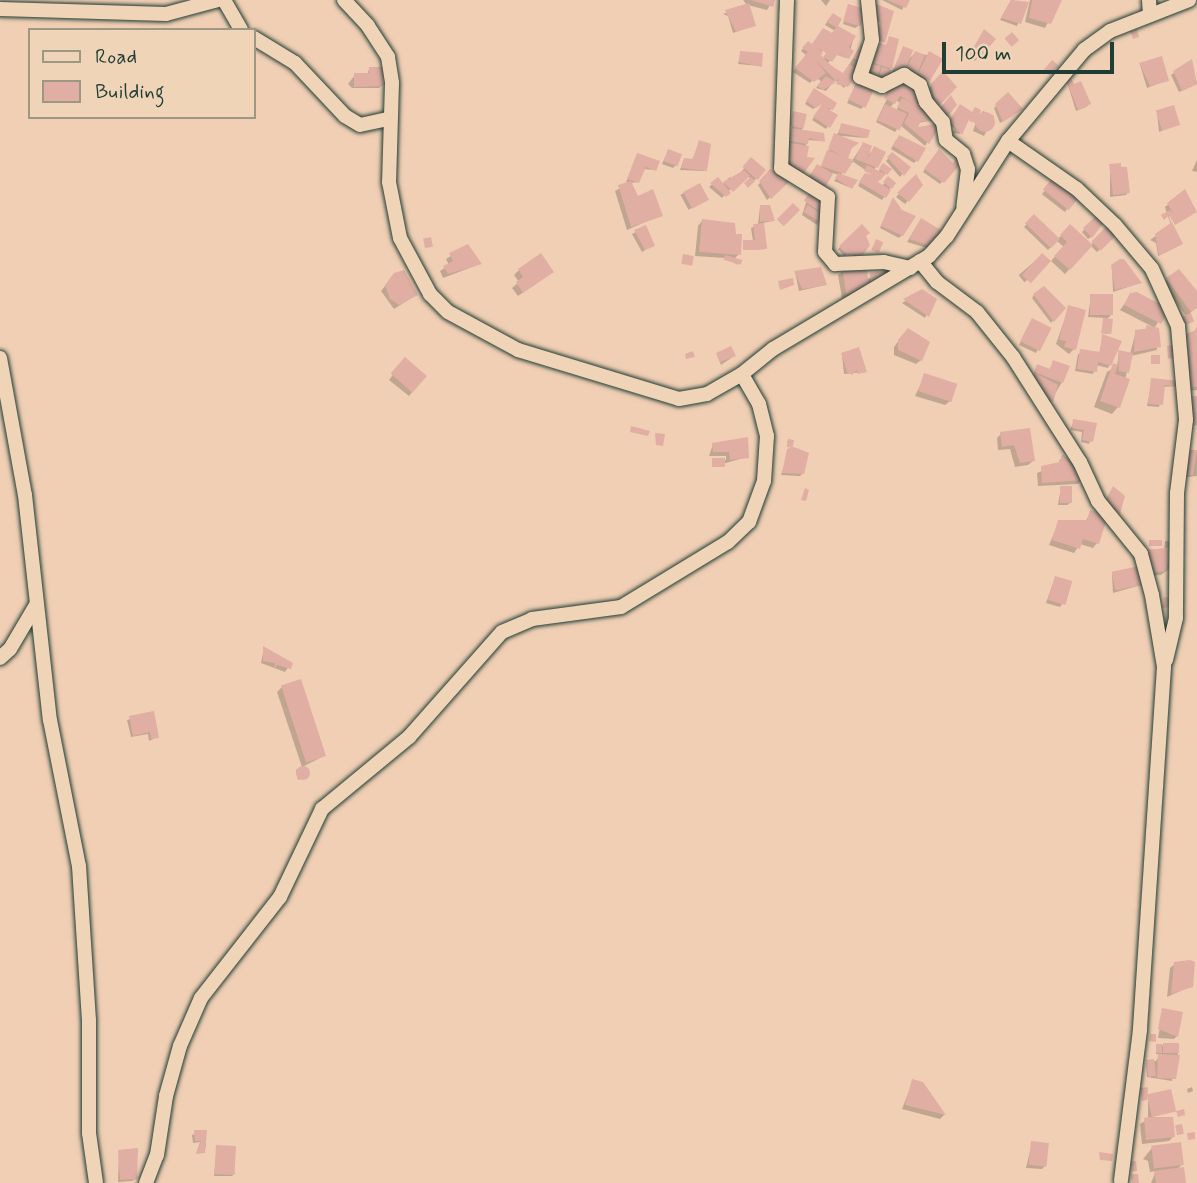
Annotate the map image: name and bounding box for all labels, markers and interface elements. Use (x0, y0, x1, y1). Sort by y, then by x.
legend (28, 28, 256, 119)
scale bar (945, 28, 1116, 72)
text: 100 m (955, 40, 1011, 68)
text: Road (95, 43, 137, 71)
text: Building (95, 78, 165, 106)

